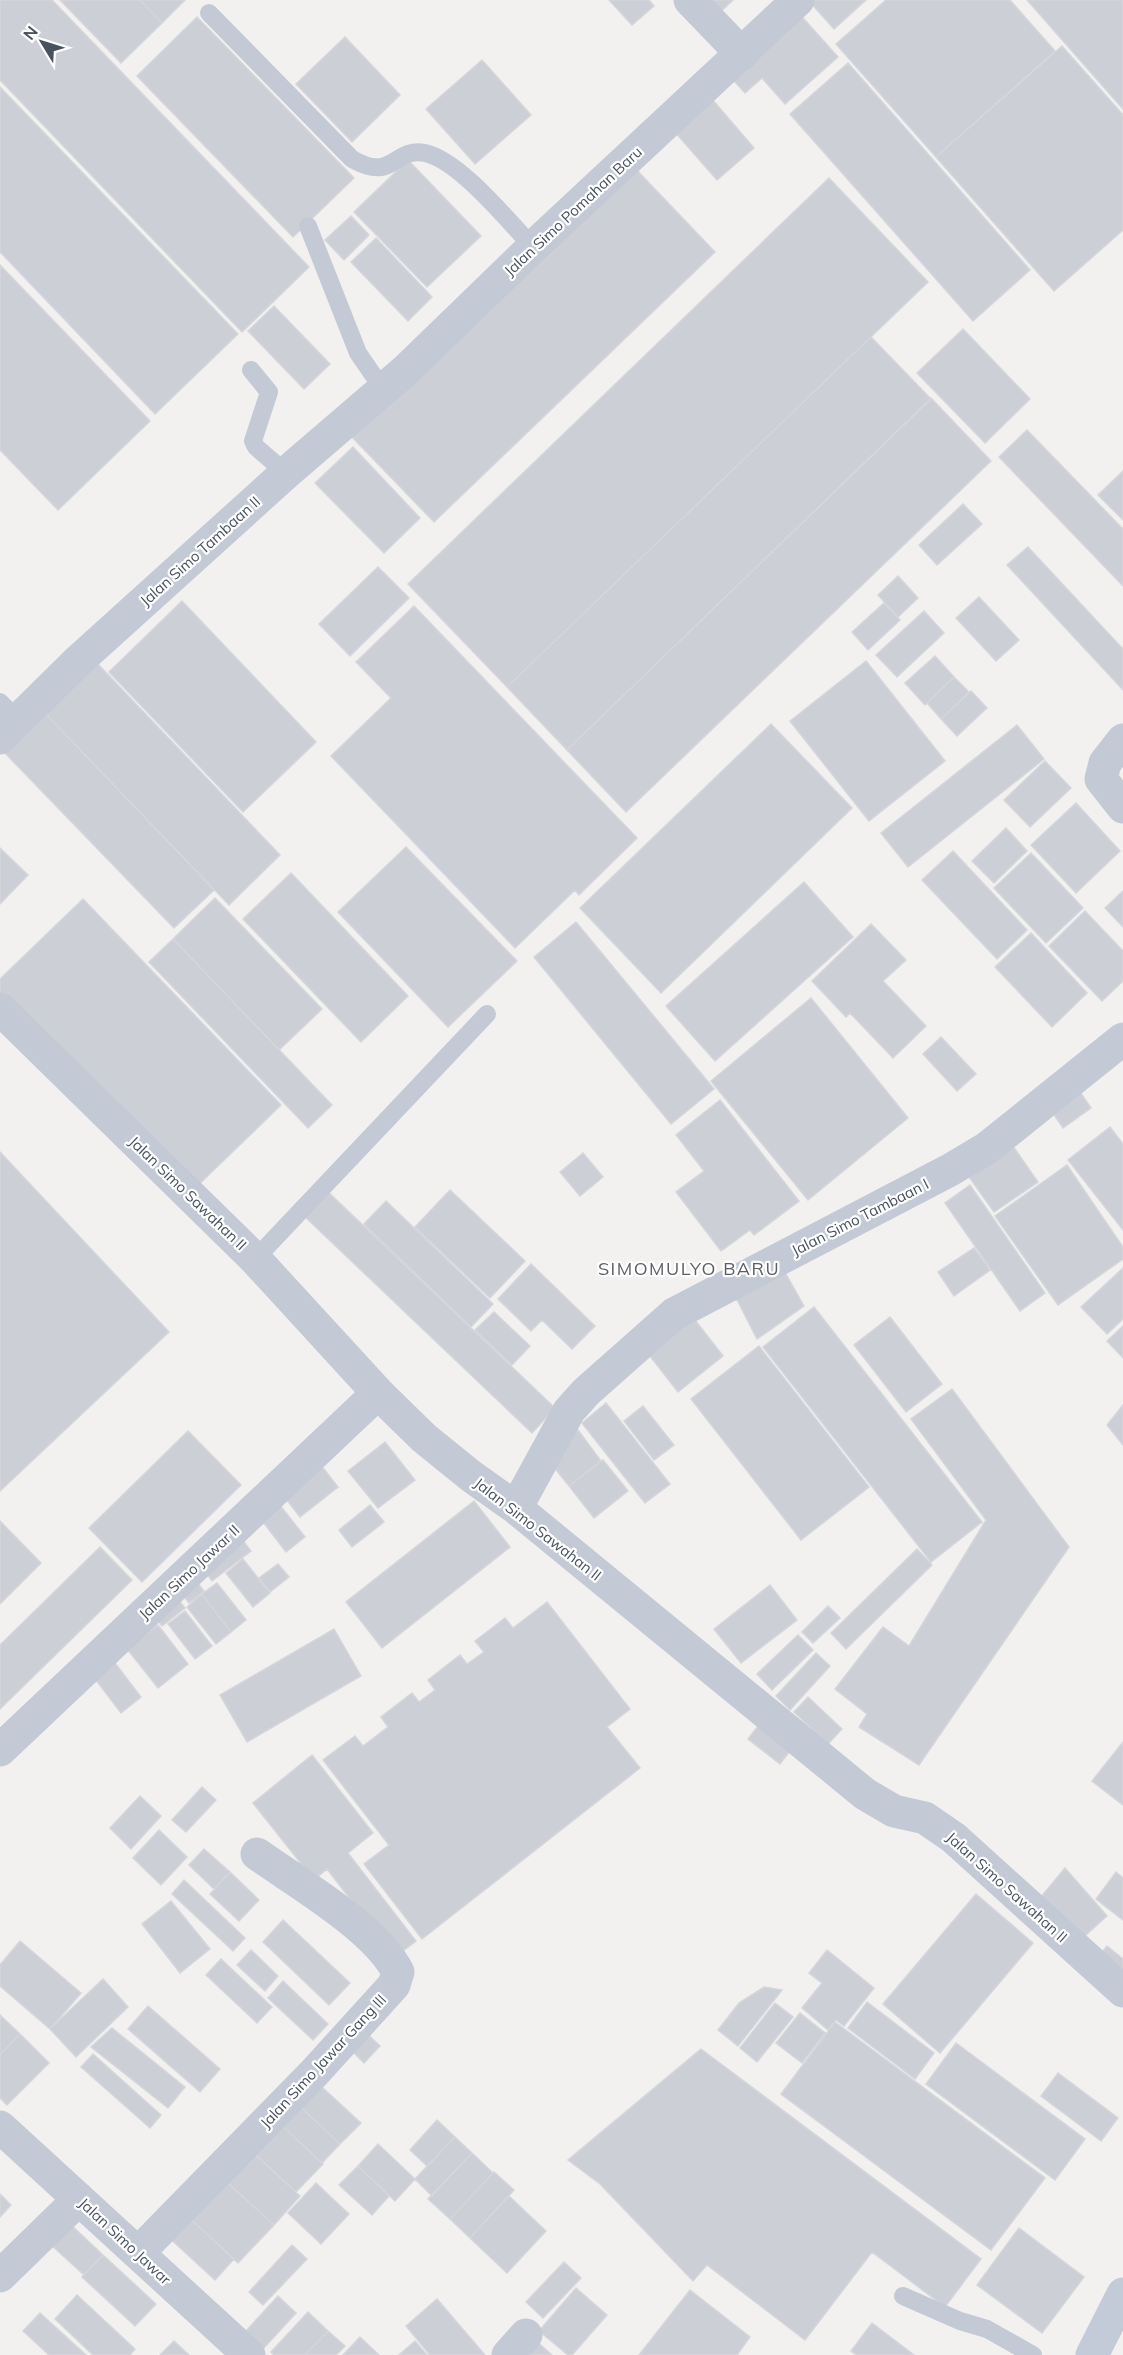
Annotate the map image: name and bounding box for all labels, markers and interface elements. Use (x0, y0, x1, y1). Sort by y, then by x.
north arrow (12, 12, 72, 72)
text: N (19, 22, 42, 44)
street label: Jalan Simo Pomahan Baru (500, 142, 646, 280)
street label: Jalan Simo Tambaan II (136, 492, 264, 610)
street label: Jalan Simo Sawahan II (125, 1132, 251, 1254)
street label: Jalan Simo Tambaan I (788, 1174, 932, 1260)
district label: SIMOMULYO BARU (598, 1257, 780, 1280)
street label: Jalan Simo Sawahan II (471, 1473, 605, 1585)
street label: Jalan Simo Jawar II (135, 1520, 243, 1624)
street label: Jalan Simo Sawahan II (943, 1828, 1071, 1946)
street label: Jalan Simo Jawar Gang III (256, 1990, 390, 2132)
street label: Jalan Simo Jawar (75, 2193, 175, 2289)

